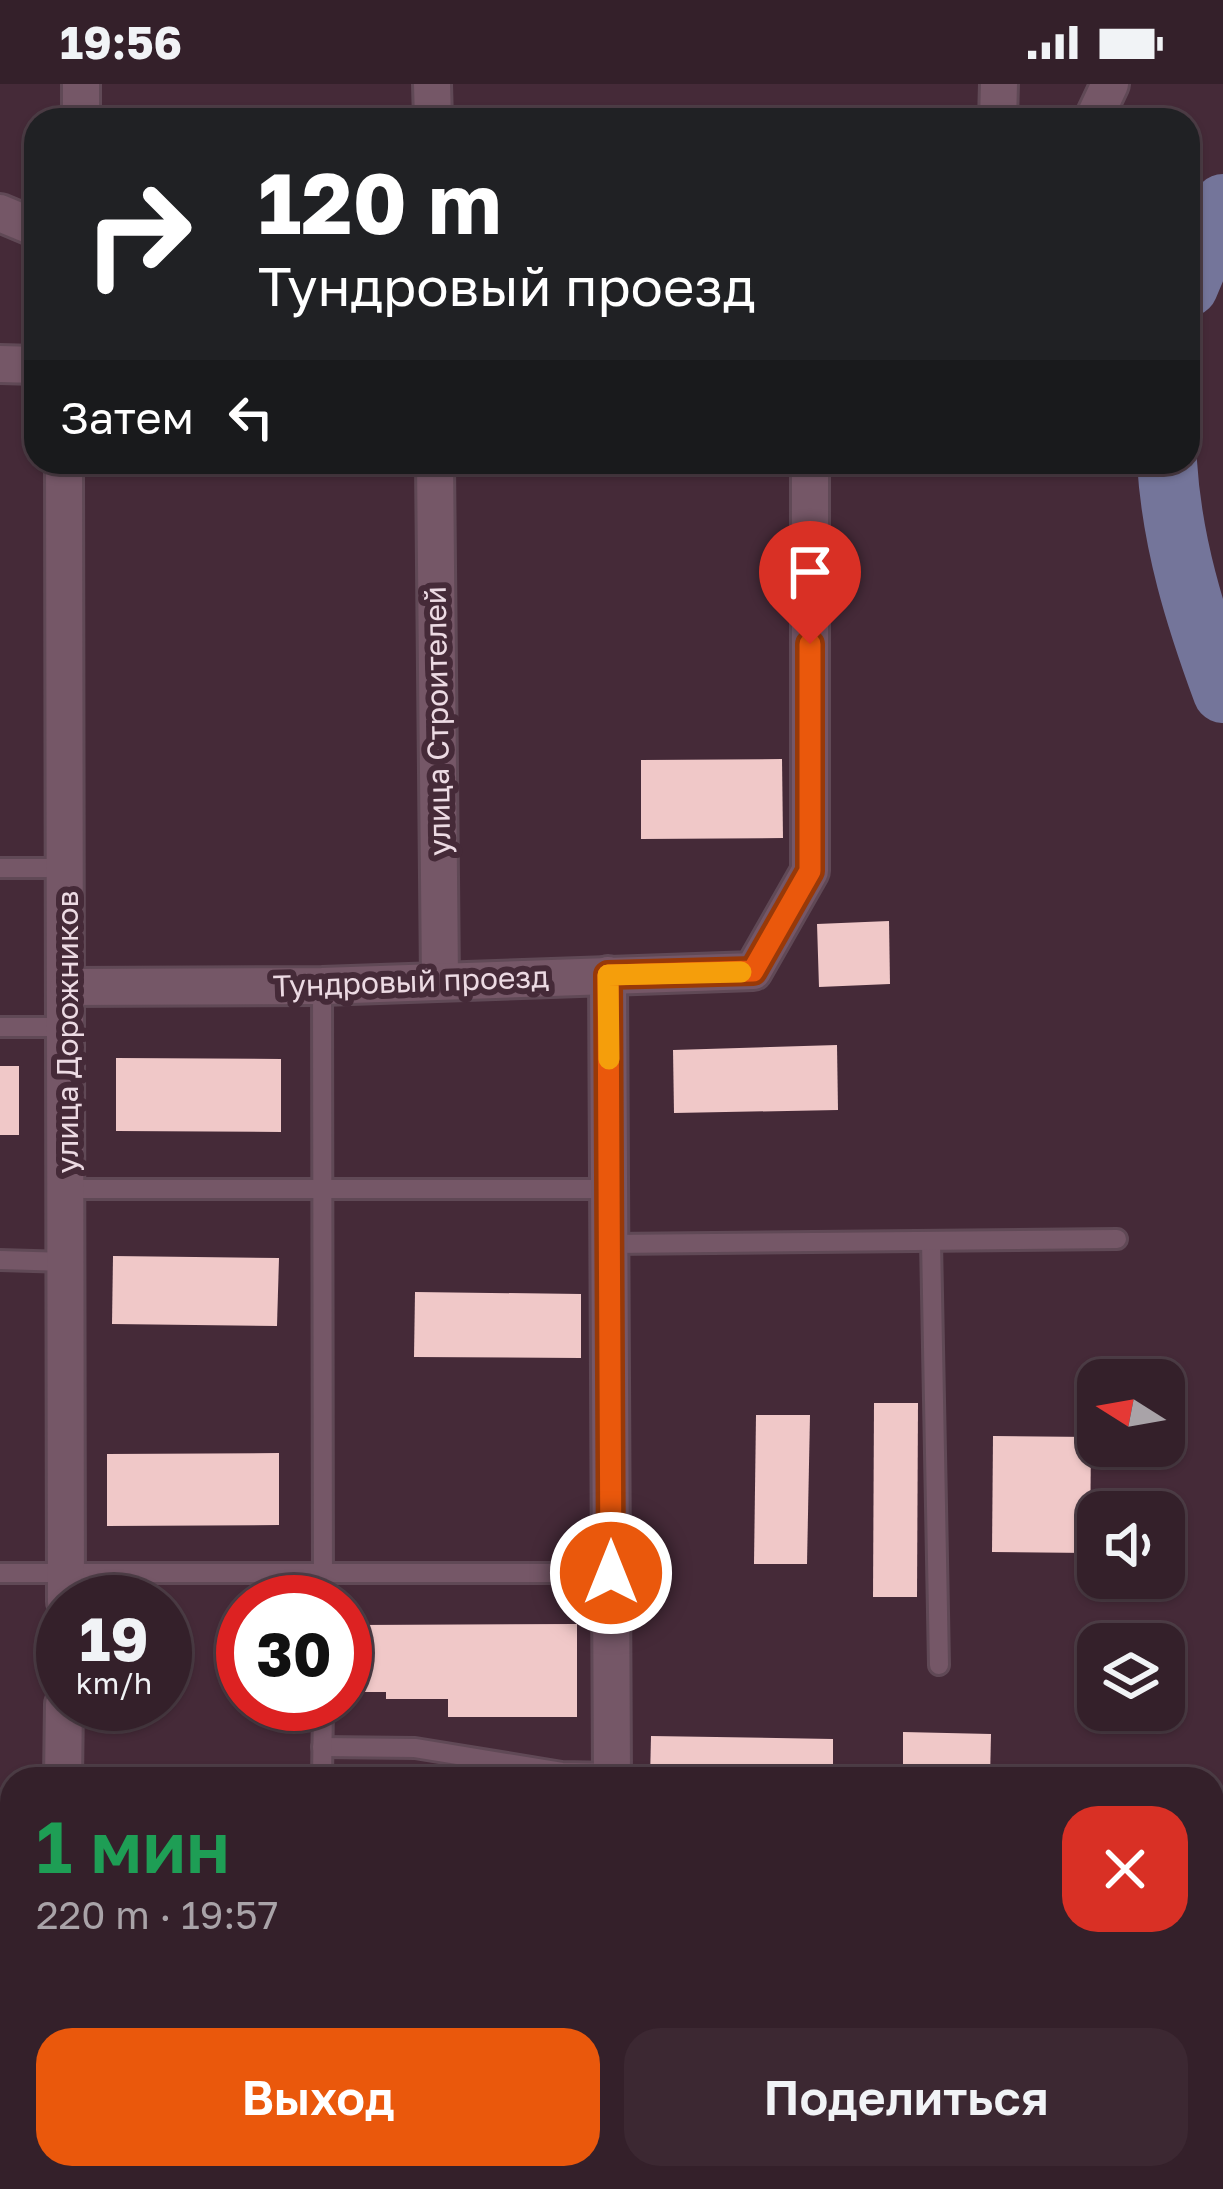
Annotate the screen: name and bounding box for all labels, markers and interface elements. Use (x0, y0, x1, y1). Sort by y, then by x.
text: 19:56 (60, 15, 182, 69)
text: 120 m (258, 152, 502, 252)
icon: right (60, 156, 216, 312)
text: Тундровый проезд (258, 253, 755, 318)
icon: left (218, 384, 284, 450)
text: Затем (60, 390, 194, 444)
pin (759, 521, 861, 644)
icon: arrive (777, 539, 843, 605)
street label: улица Строителей (417, 586, 457, 856)
street label: улица Дорожников (49, 890, 85, 1174)
street label: Тундровый проезд (272, 958, 550, 1004)
north arrow (1077, 1359, 1185, 1467)
map controls (1077, 1359, 1185, 1731)
button: sound (1077, 1491, 1185, 1599)
position arrow (548, 1510, 674, 1636)
speed limit sign: 30 (216, 1575, 372, 1731)
text: 19 (79, 1602, 148, 1674)
button: layers (1077, 1623, 1185, 1731)
text: km/h (76, 1665, 152, 1701)
text: 1 мин (36, 1802, 230, 1889)
button: close (1062, 1806, 1188, 1932)
text: 220 m · 19:57 (36, 1891, 278, 1938)
button: Выход (36, 2028, 600, 2166)
button: Поделиться (624, 2028, 1188, 2166)

